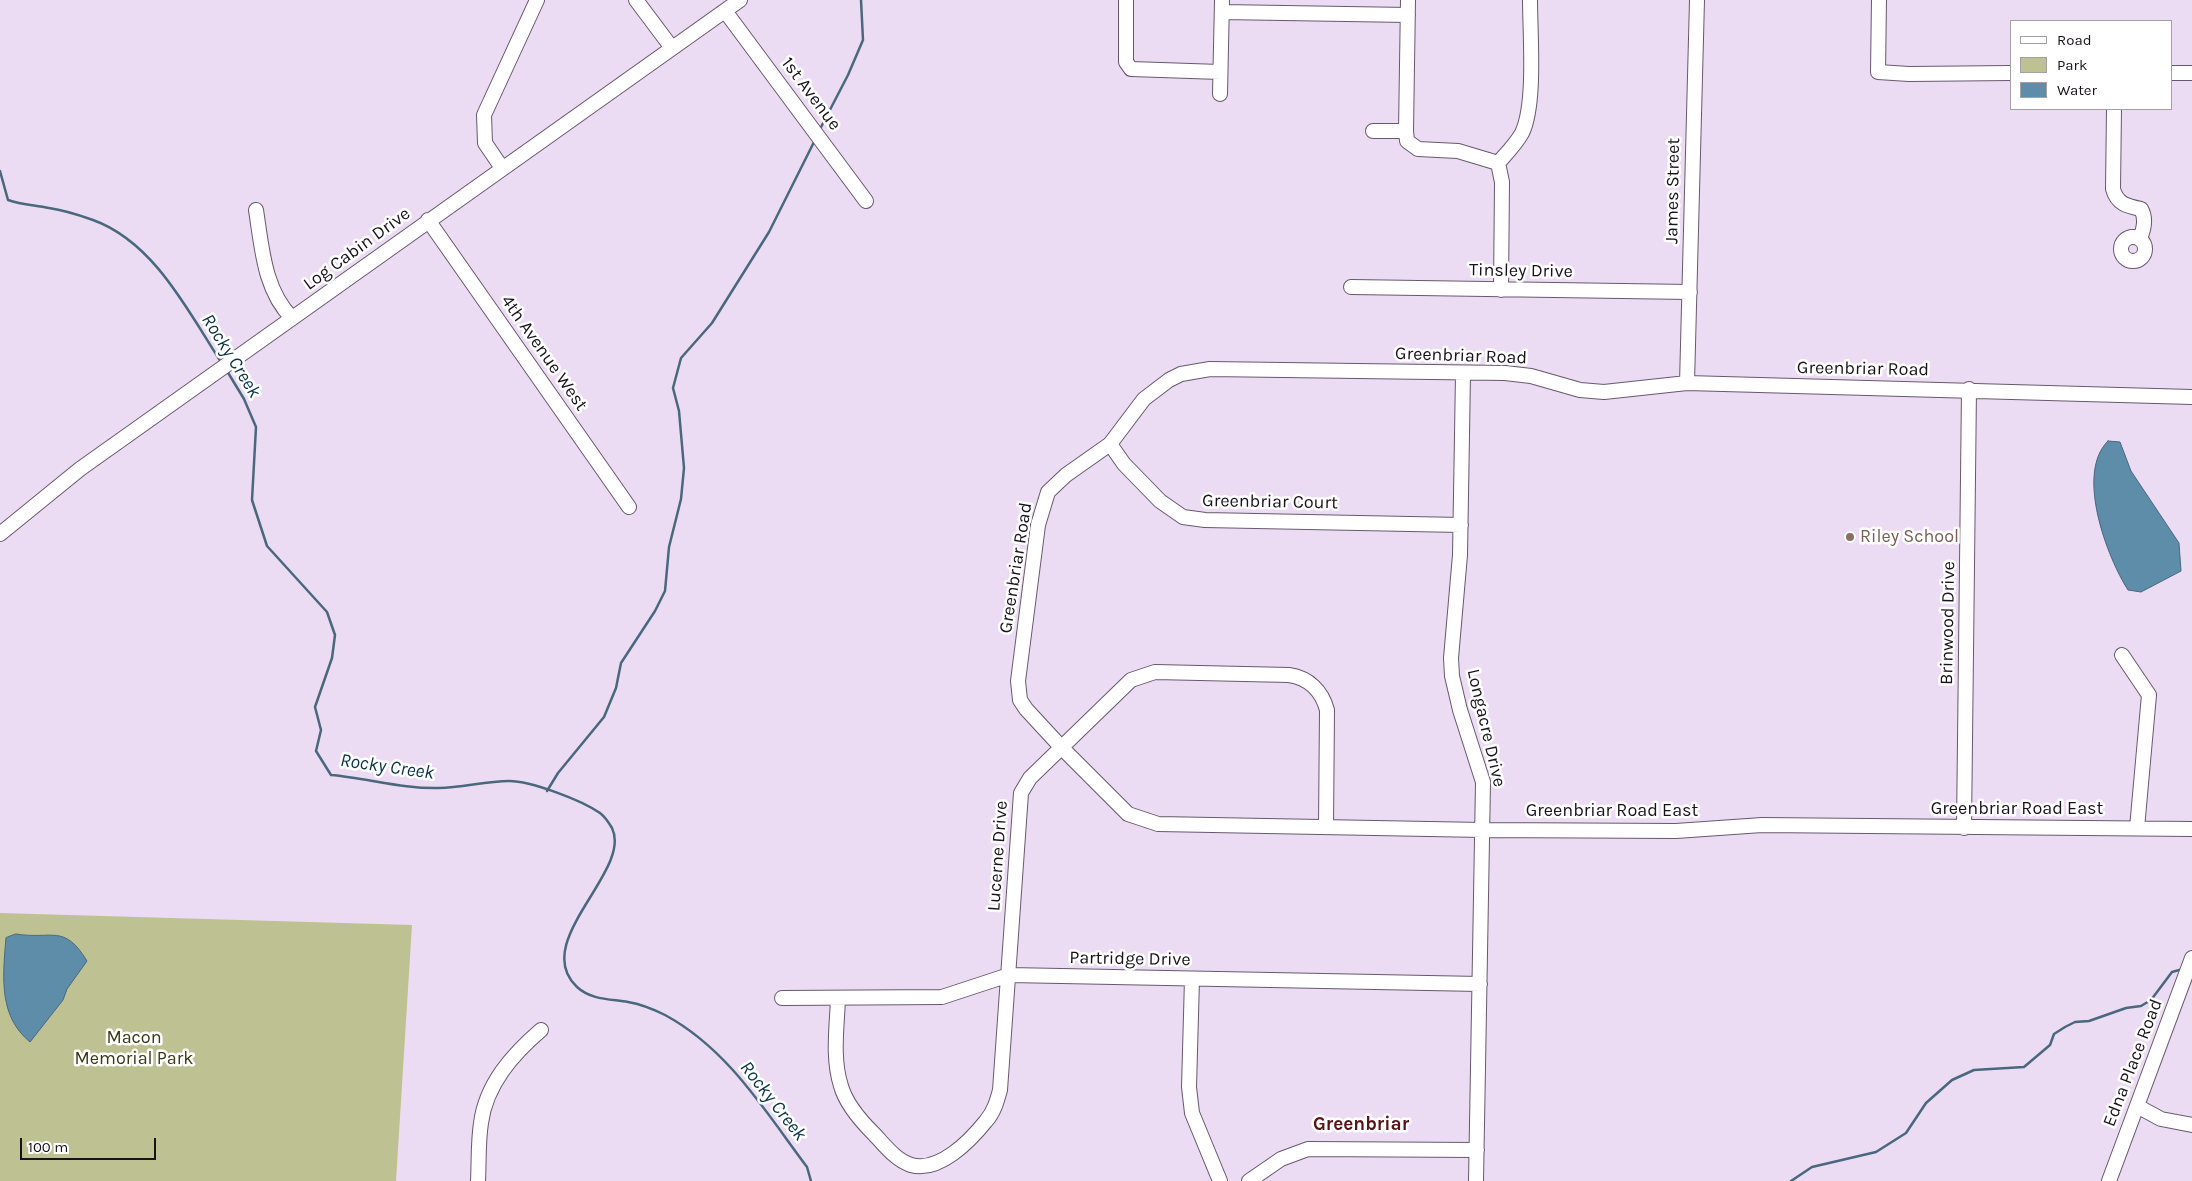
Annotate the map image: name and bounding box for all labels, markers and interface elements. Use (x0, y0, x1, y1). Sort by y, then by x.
legend (2010, 20, 2172, 110)
text: Road (2057, 31, 2092, 49)
street label: 1st Avenue (777, 53, 845, 135)
text: Park (2057, 56, 2087, 74)
text: Water (2057, 81, 2097, 99)
street label: James Street (1661, 138, 1685, 244)
street label: Log Cabin Drive (299, 203, 415, 295)
street label: Tinsley Drive (1469, 259, 1573, 283)
street label: 4th Avenue West (496, 291, 592, 415)
water label: Rocky Creek (196, 310, 266, 402)
street label: Greenbriar Road (1395, 343, 1527, 369)
street label: Greenbriar Road (1797, 357, 1929, 381)
street label: Greenbriar Court (1202, 490, 1338, 514)
street label: Greenbriar Road (995, 501, 1037, 635)
place label: Riley School (1860, 526, 1959, 548)
marker: Riley School (1844, 531, 1856, 543)
street label: Brinwood Drive (1936, 561, 1960, 685)
street label: Longacre Drive (1462, 667, 1510, 789)
water label: Rocky Creek (339, 749, 435, 785)
street label: Greenbriar Road East (1931, 798, 2103, 820)
street label: Lucerne Drive (983, 800, 1013, 912)
street label: Greenbriar Road East (1526, 800, 1698, 822)
street label: Partridge Drive (1069, 947, 1191, 971)
street label: Edna Place Road (2099, 996, 2167, 1130)
park label: Macon Memorial Park (75, 1027, 193, 1070)
water label: Rocky Creek (735, 1057, 811, 1145)
district label: Greenbriar (1313, 1114, 1409, 1136)
scale bar (22, 1128, 159, 1160)
text: 100 m (28, 1138, 68, 1156)

